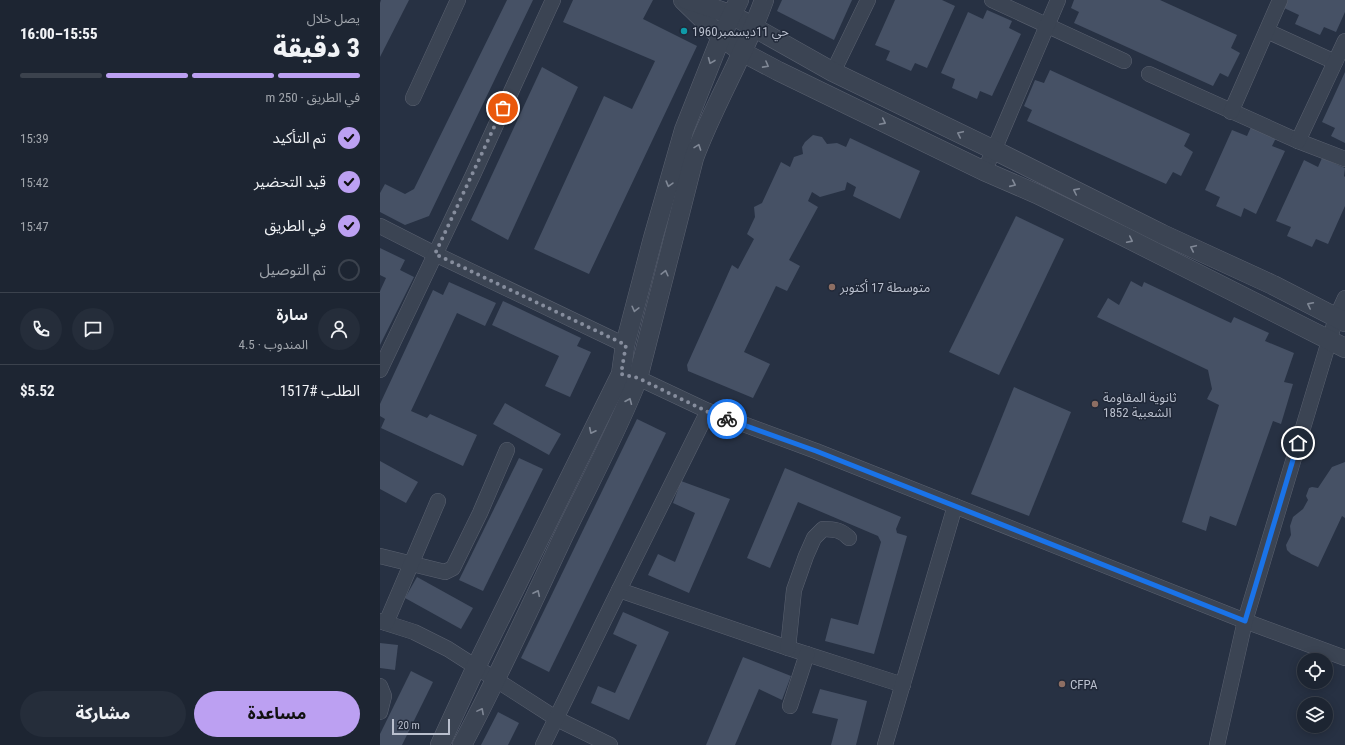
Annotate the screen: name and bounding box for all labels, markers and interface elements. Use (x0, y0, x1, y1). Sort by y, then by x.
text: يصل خلال (307, 11, 360, 26)
place label: حي 11ديسمبر1960 (692, 24, 789, 42)
text: 15:55–16:00 (20, 25, 98, 43)
marker: حي 11ديسمبر1960 (679, 26, 689, 36)
text: 3 دقيقة (273, 33, 360, 63)
one-way arrow (708, 57, 716, 64)
one-way arrow (762, 60, 769, 68)
text: في الطريق · 250 m (266, 90, 360, 105)
pin (486, 91, 520, 125)
icon: bag (492, 97, 514, 119)
one-way arrow (878, 117, 886, 125)
icon: check (338, 127, 360, 149)
text: تم التأكيد (272, 129, 326, 147)
text: 15:39 (20, 131, 49, 146)
one-way arrow (956, 131, 964, 139)
one-way arrow (694, 144, 702, 151)
icon: check (338, 171, 360, 193)
text: قيد التحضير (254, 173, 326, 191)
text: 15:42 (20, 175, 49, 190)
one-way arrow (1009, 179, 1016, 187)
one-way arrow (665, 180, 674, 187)
one-way arrow (1073, 188, 1081, 196)
icon: check (338, 215, 360, 237)
text: في الطريق (265, 217, 326, 235)
text: 15:47 (20, 219, 49, 234)
one-way arrow (1126, 235, 1134, 243)
one-way arrow (1190, 245, 1197, 253)
text: تم التوصيل (259, 261, 326, 279)
one-way arrow (661, 269, 669, 276)
place label: متوسطة 17 أكتوبر (839, 279, 931, 295)
marker: متوسطة 17 أكتوبر (827, 282, 837, 292)
one-way arrow (1307, 302, 1314, 310)
text: سارة (276, 306, 308, 324)
one-way arrow (631, 306, 639, 312)
button: phone (20, 308, 62, 350)
button: chat (72, 308, 114, 350)
button: person (318, 308, 360, 350)
text: المندوب · 4.5 (239, 337, 308, 352)
text: $5.52 (20, 382, 55, 400)
text: الطلب #1517 (280, 382, 360, 400)
place label: ثانوية المقاومة الشعبية 1852 (1103, 390, 1177, 420)
one-way arrow (625, 397, 633, 404)
courier (707, 399, 747, 439)
marker: ثانوية المقاومة الشعبية 1852 (1090, 399, 1100, 409)
icon: bike (716, 408, 738, 430)
pin (1281, 426, 1315, 460)
one-way arrow (590, 427, 597, 434)
icon: home (1287, 432, 1309, 454)
one-way arrow (532, 590, 540, 598)
map controls (1297, 653, 1333, 733)
button: locate (1297, 653, 1333, 689)
place label: CFPA (1070, 677, 1098, 692)
marker: CFPA (1057, 679, 1067, 689)
button: مشاركة (20, 691, 186, 737)
button: مساعدة (194, 691, 360, 737)
button: layers (1297, 697, 1333, 733)
one-way arrow (476, 707, 483, 715)
scale bar (392, 717, 450, 736)
text: 20 m (398, 719, 420, 732)

